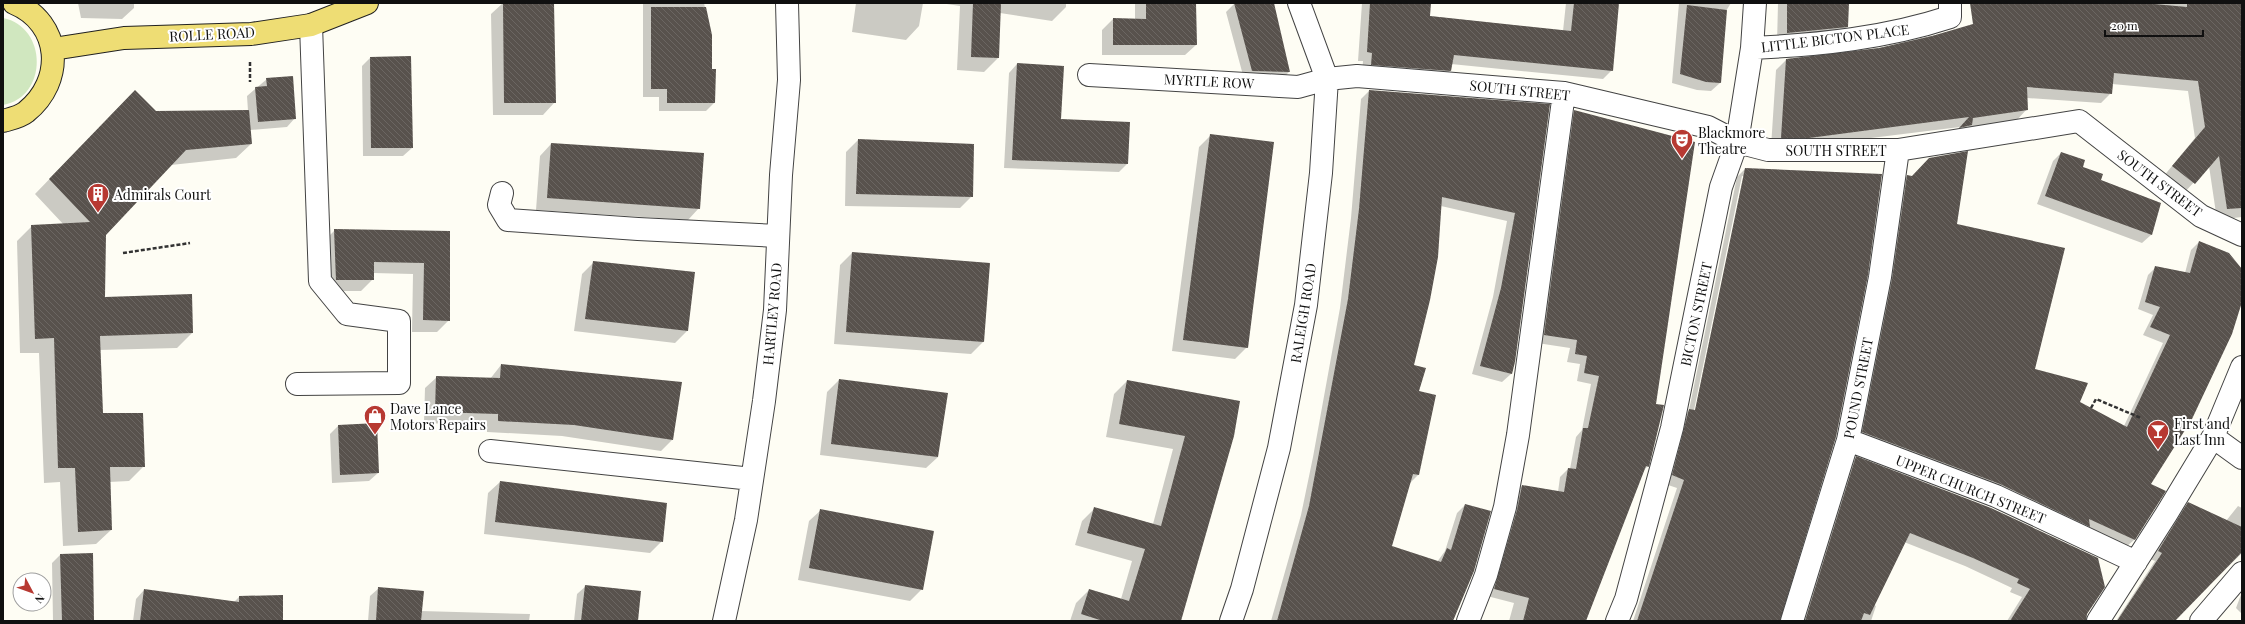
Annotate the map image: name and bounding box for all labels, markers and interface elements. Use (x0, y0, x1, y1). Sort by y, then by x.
scale bar (2105, 12, 2203, 38)
text: 20 m (2111, 17, 2138, 33)
street label: LITTLE BICTON PLACE (1760, 19, 1910, 57)
street label: ROLLE ROAD (169, 22, 255, 46)
street label: MYRTLE ROW (1163, 69, 1255, 93)
street label: SOUTH STREET (1469, 75, 1572, 105)
place label: Blackmore Theatre (1698, 123, 1765, 158)
theatre icon: Blackmore Theatre (1669, 127, 1695, 160)
street label: SOUTH STREET (1785, 141, 1887, 160)
street label: SOUTH STREET (2114, 145, 2206, 221)
building icon: Admirals Court (85, 181, 111, 214)
place label: Admirals Court (113, 185, 212, 204)
street label: BICTON STREET (1676, 260, 1716, 368)
street label: HARTLEY ROAD (758, 262, 786, 366)
street label: RALEIGH ROAD (1286, 262, 1320, 364)
street label: POUND STREET (1839, 336, 1877, 440)
place label: Dave Lance Motors Repairs (390, 399, 486, 434)
shop icon: Dave Lance Motors Repairs (362, 403, 388, 436)
place label: First and Last Inn (2174, 414, 2230, 449)
bar icon: First and Last Inn (2145, 418, 2171, 451)
street label: UPPER CHURCH STREET (1893, 450, 2049, 528)
north arrow (12, 572, 52, 612)
text: N (32, 591, 48, 607)

